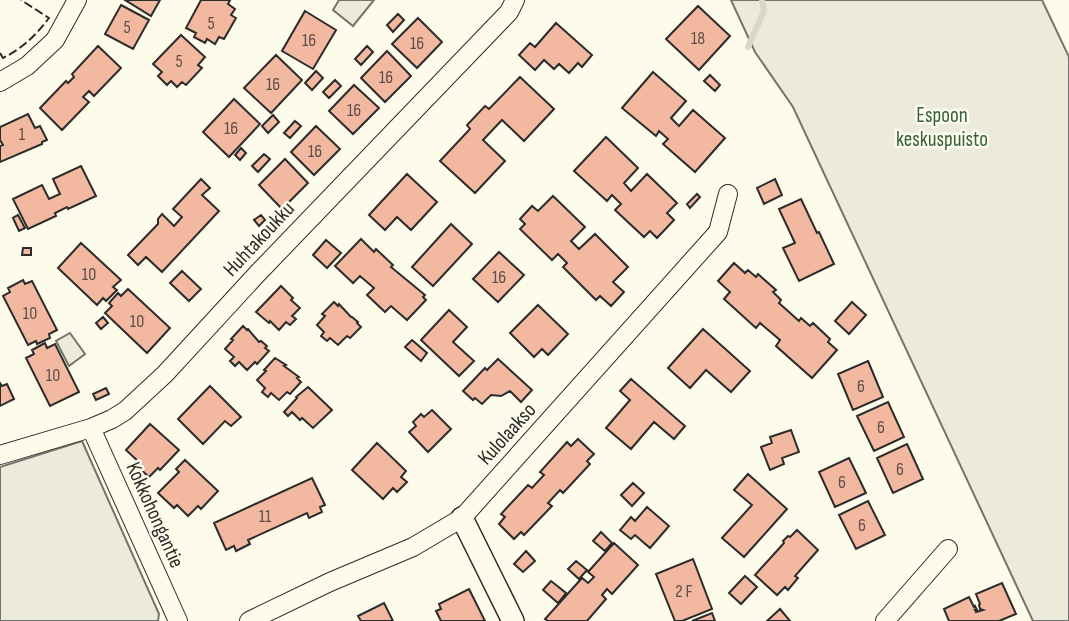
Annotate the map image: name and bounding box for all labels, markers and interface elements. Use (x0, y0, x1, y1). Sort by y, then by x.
house number: 5 (207, 13, 215, 34)
house number: 5 (123, 17, 131, 38)
house number: 18 (691, 28, 705, 49)
house number: 16 (302, 30, 316, 51)
house number: 16 (410, 33, 424, 54)
house number: 5 (175, 51, 183, 72)
house number: 16 (379, 67, 393, 88)
house number: 16 (266, 74, 280, 95)
house number: 16 (347, 100, 361, 121)
park label: Espoon keskuspuisto (896, 103, 988, 152)
house number: 16 (224, 118, 238, 139)
house number: 1 (19, 124, 26, 145)
house number: 16 (308, 141, 322, 162)
street label: Huhtakoukku (218, 196, 300, 282)
house number: 10 (82, 264, 96, 285)
house number: 16 (492, 267, 506, 288)
house number: 10 (23, 303, 37, 324)
house number: 10 (130, 311, 144, 332)
house number: 10 (46, 365, 60, 386)
house number: 6 (857, 376, 865, 397)
street label: Kulolaakso (473, 398, 541, 470)
house number: 6 (877, 417, 885, 438)
street label: Kokkohongantie (121, 458, 189, 572)
house number: 6 (896, 459, 904, 480)
house number: 6 (838, 472, 846, 493)
house number: 11 (259, 506, 272, 527)
house number: 6 (858, 515, 866, 536)
house number: 2 F (675, 581, 693, 602)

